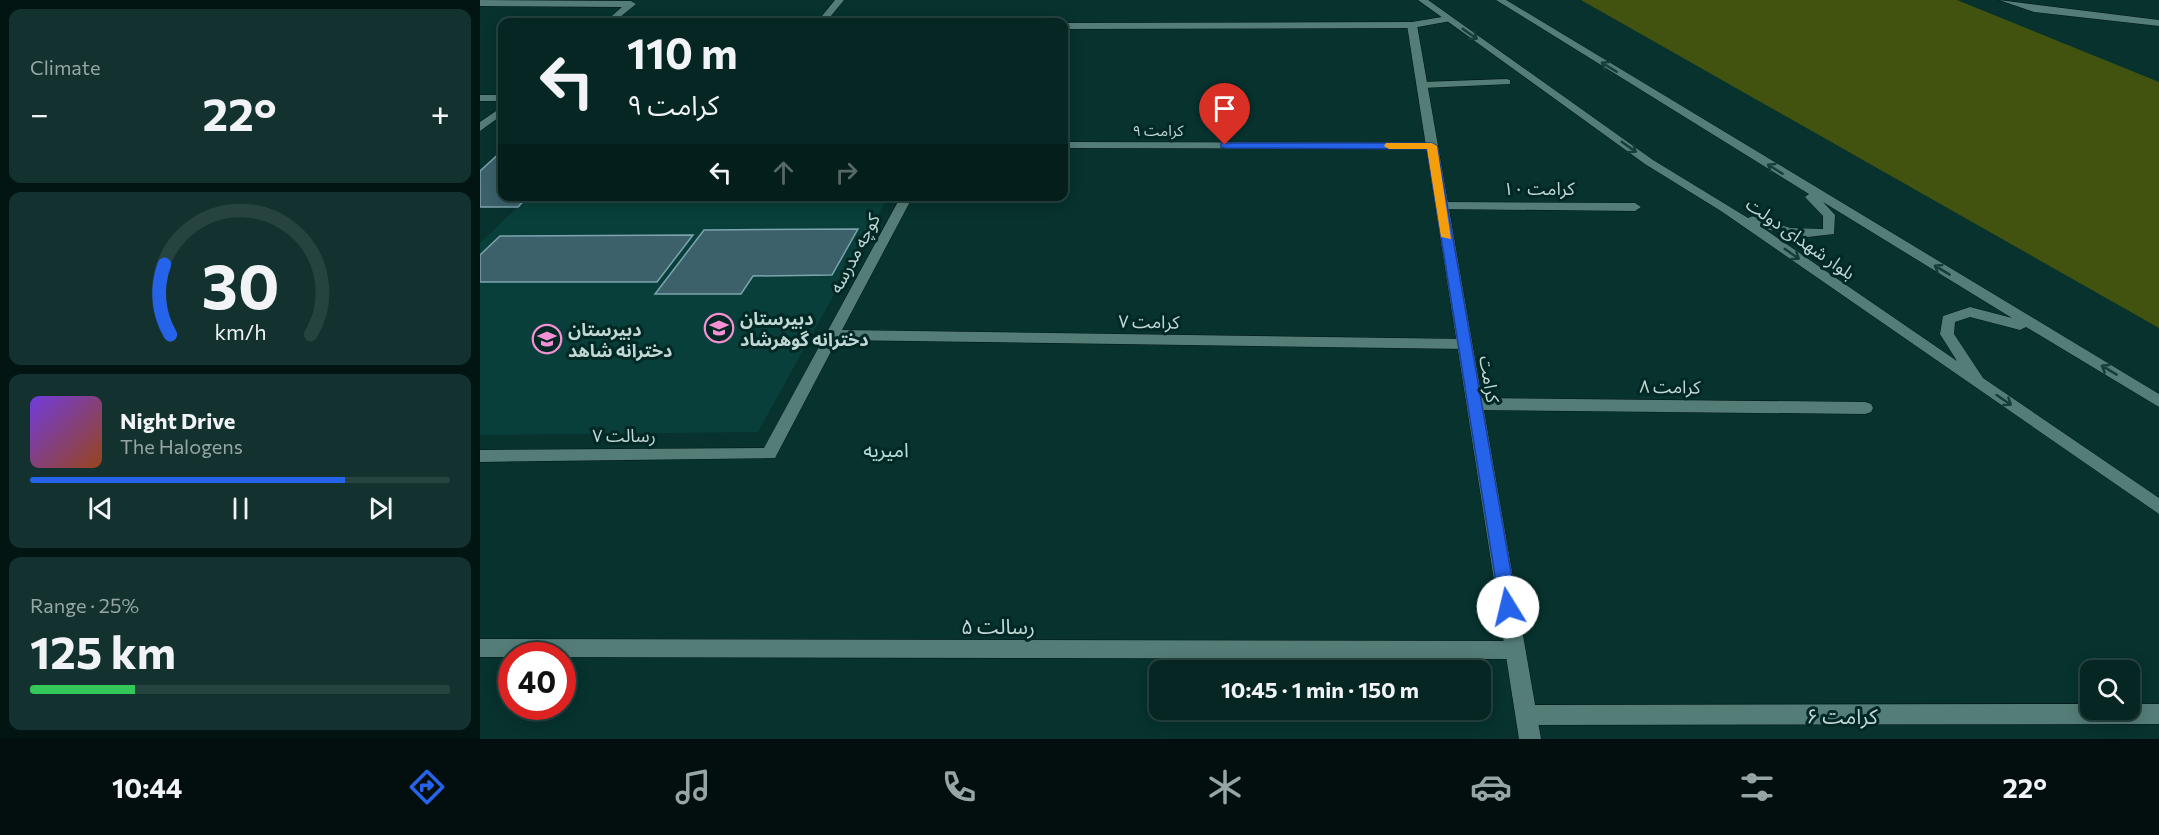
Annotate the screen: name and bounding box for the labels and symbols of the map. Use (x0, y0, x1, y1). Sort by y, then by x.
one-way arrow (1461, 28, 1477, 40)
one-way arrow (1601, 61, 1618, 73)
pin (1199, 83, 1250, 145)
street label: کرامت ۹ (1132, 121, 1184, 140)
one-way arrow (1620, 141, 1636, 153)
one-way arrow (1767, 163, 1784, 175)
street label: کرامت ۱۰ (1503, 177, 1575, 200)
street label: بلوار شهدای دولت (1742, 192, 1860, 285)
street label: کوچه مدرسه (824, 209, 885, 297)
one-way arrow (1783, 248, 1799, 260)
one-way arrow (1934, 263, 1951, 275)
place label: دبیرستان دخترانه گوهرشاد (740, 307, 869, 351)
street label: کرامت ۷ (1118, 309, 1180, 334)
school or university icon: دبیرستان دخترانه گوهرشاد (703, 312, 735, 344)
place label: دبیرستان دخترانه شاهد (568, 318, 672, 362)
school or university icon: دبیرستان دخترانه شاهد (531, 323, 563, 355)
street label: کرامت (1474, 354, 1505, 405)
one-way arrow (2101, 364, 2118, 376)
street label: کرامت ۸ (1639, 374, 1701, 399)
one-way arrow (1995, 394, 2012, 406)
street label: رسالت ۷ (592, 424, 656, 447)
district label: امیریه (863, 437, 909, 462)
position arrow (1476, 575, 1540, 639)
street label: رسالت ۵ (961, 613, 1035, 639)
speed limit sign: 40 (498, 642, 576, 720)
street label: کرامت ۶ (1806, 703, 1878, 729)

